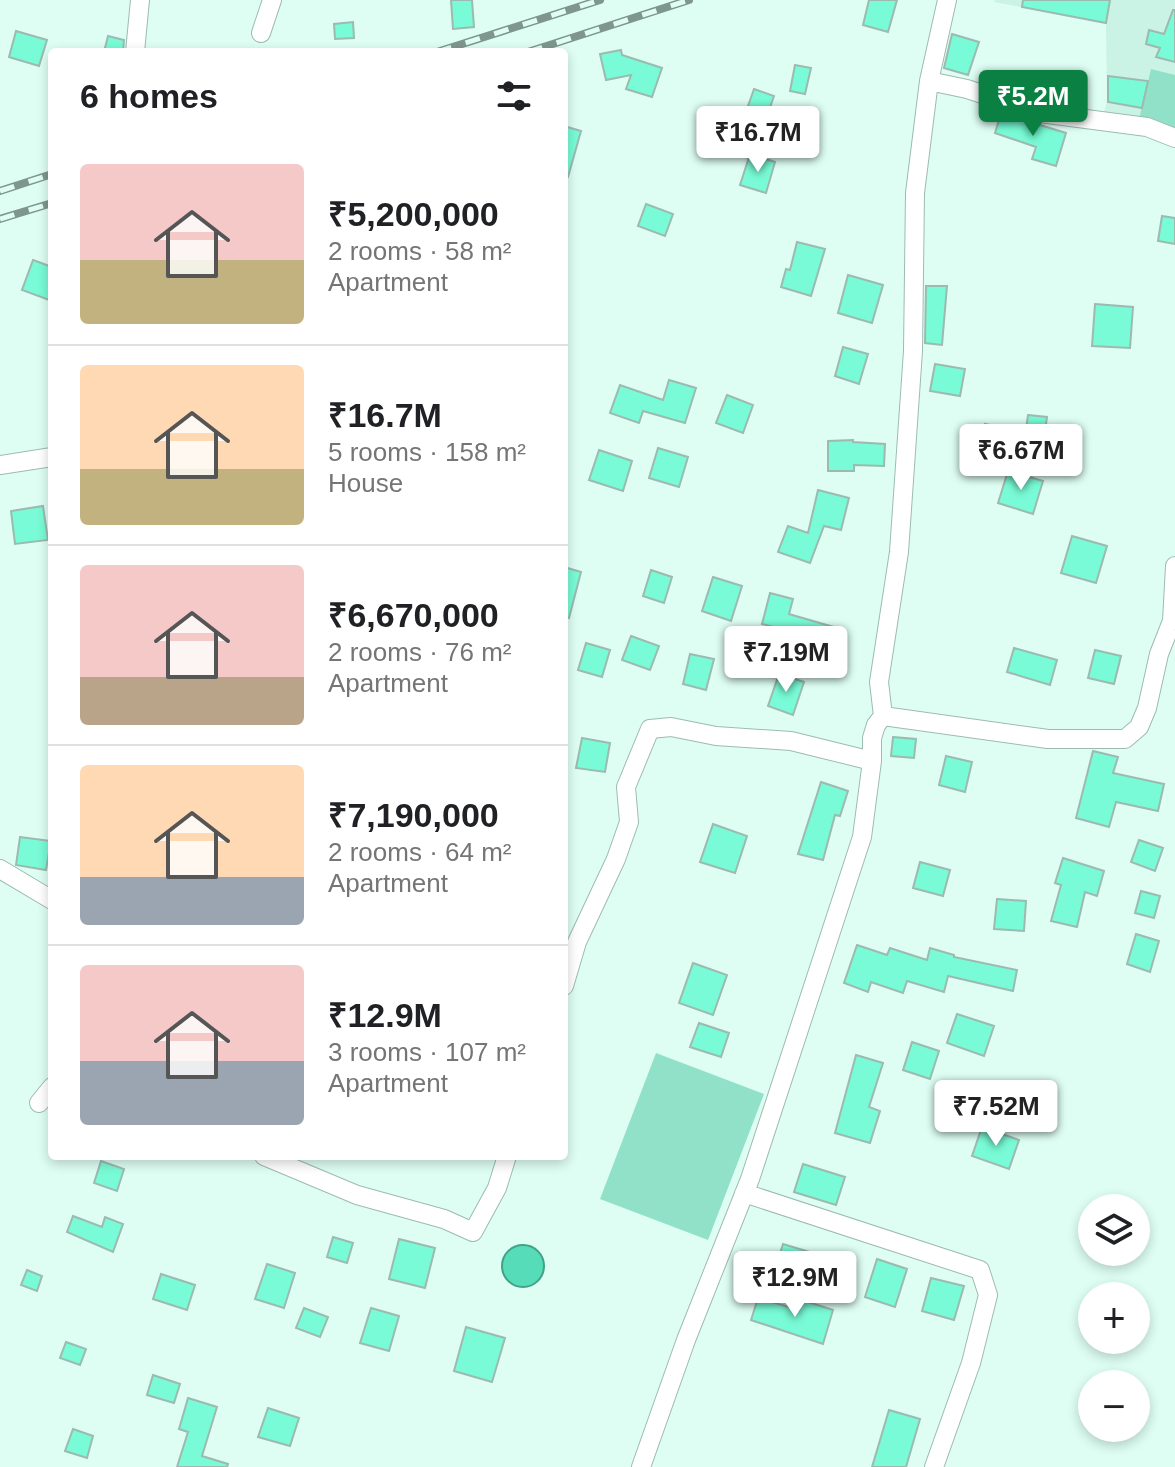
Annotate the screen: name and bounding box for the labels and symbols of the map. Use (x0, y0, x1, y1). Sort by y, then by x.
pin: ₹5.2M (977, 70, 1089, 138)
pin: ₹16.7M (693, 106, 823, 174)
pin: ₹6.67M (956, 424, 1086, 492)
pin: ₹7.19M (721, 626, 851, 694)
pin: ₹7.52M (931, 1080, 1061, 1148)
pin: ₹12.9M (730, 1251, 860, 1319)

